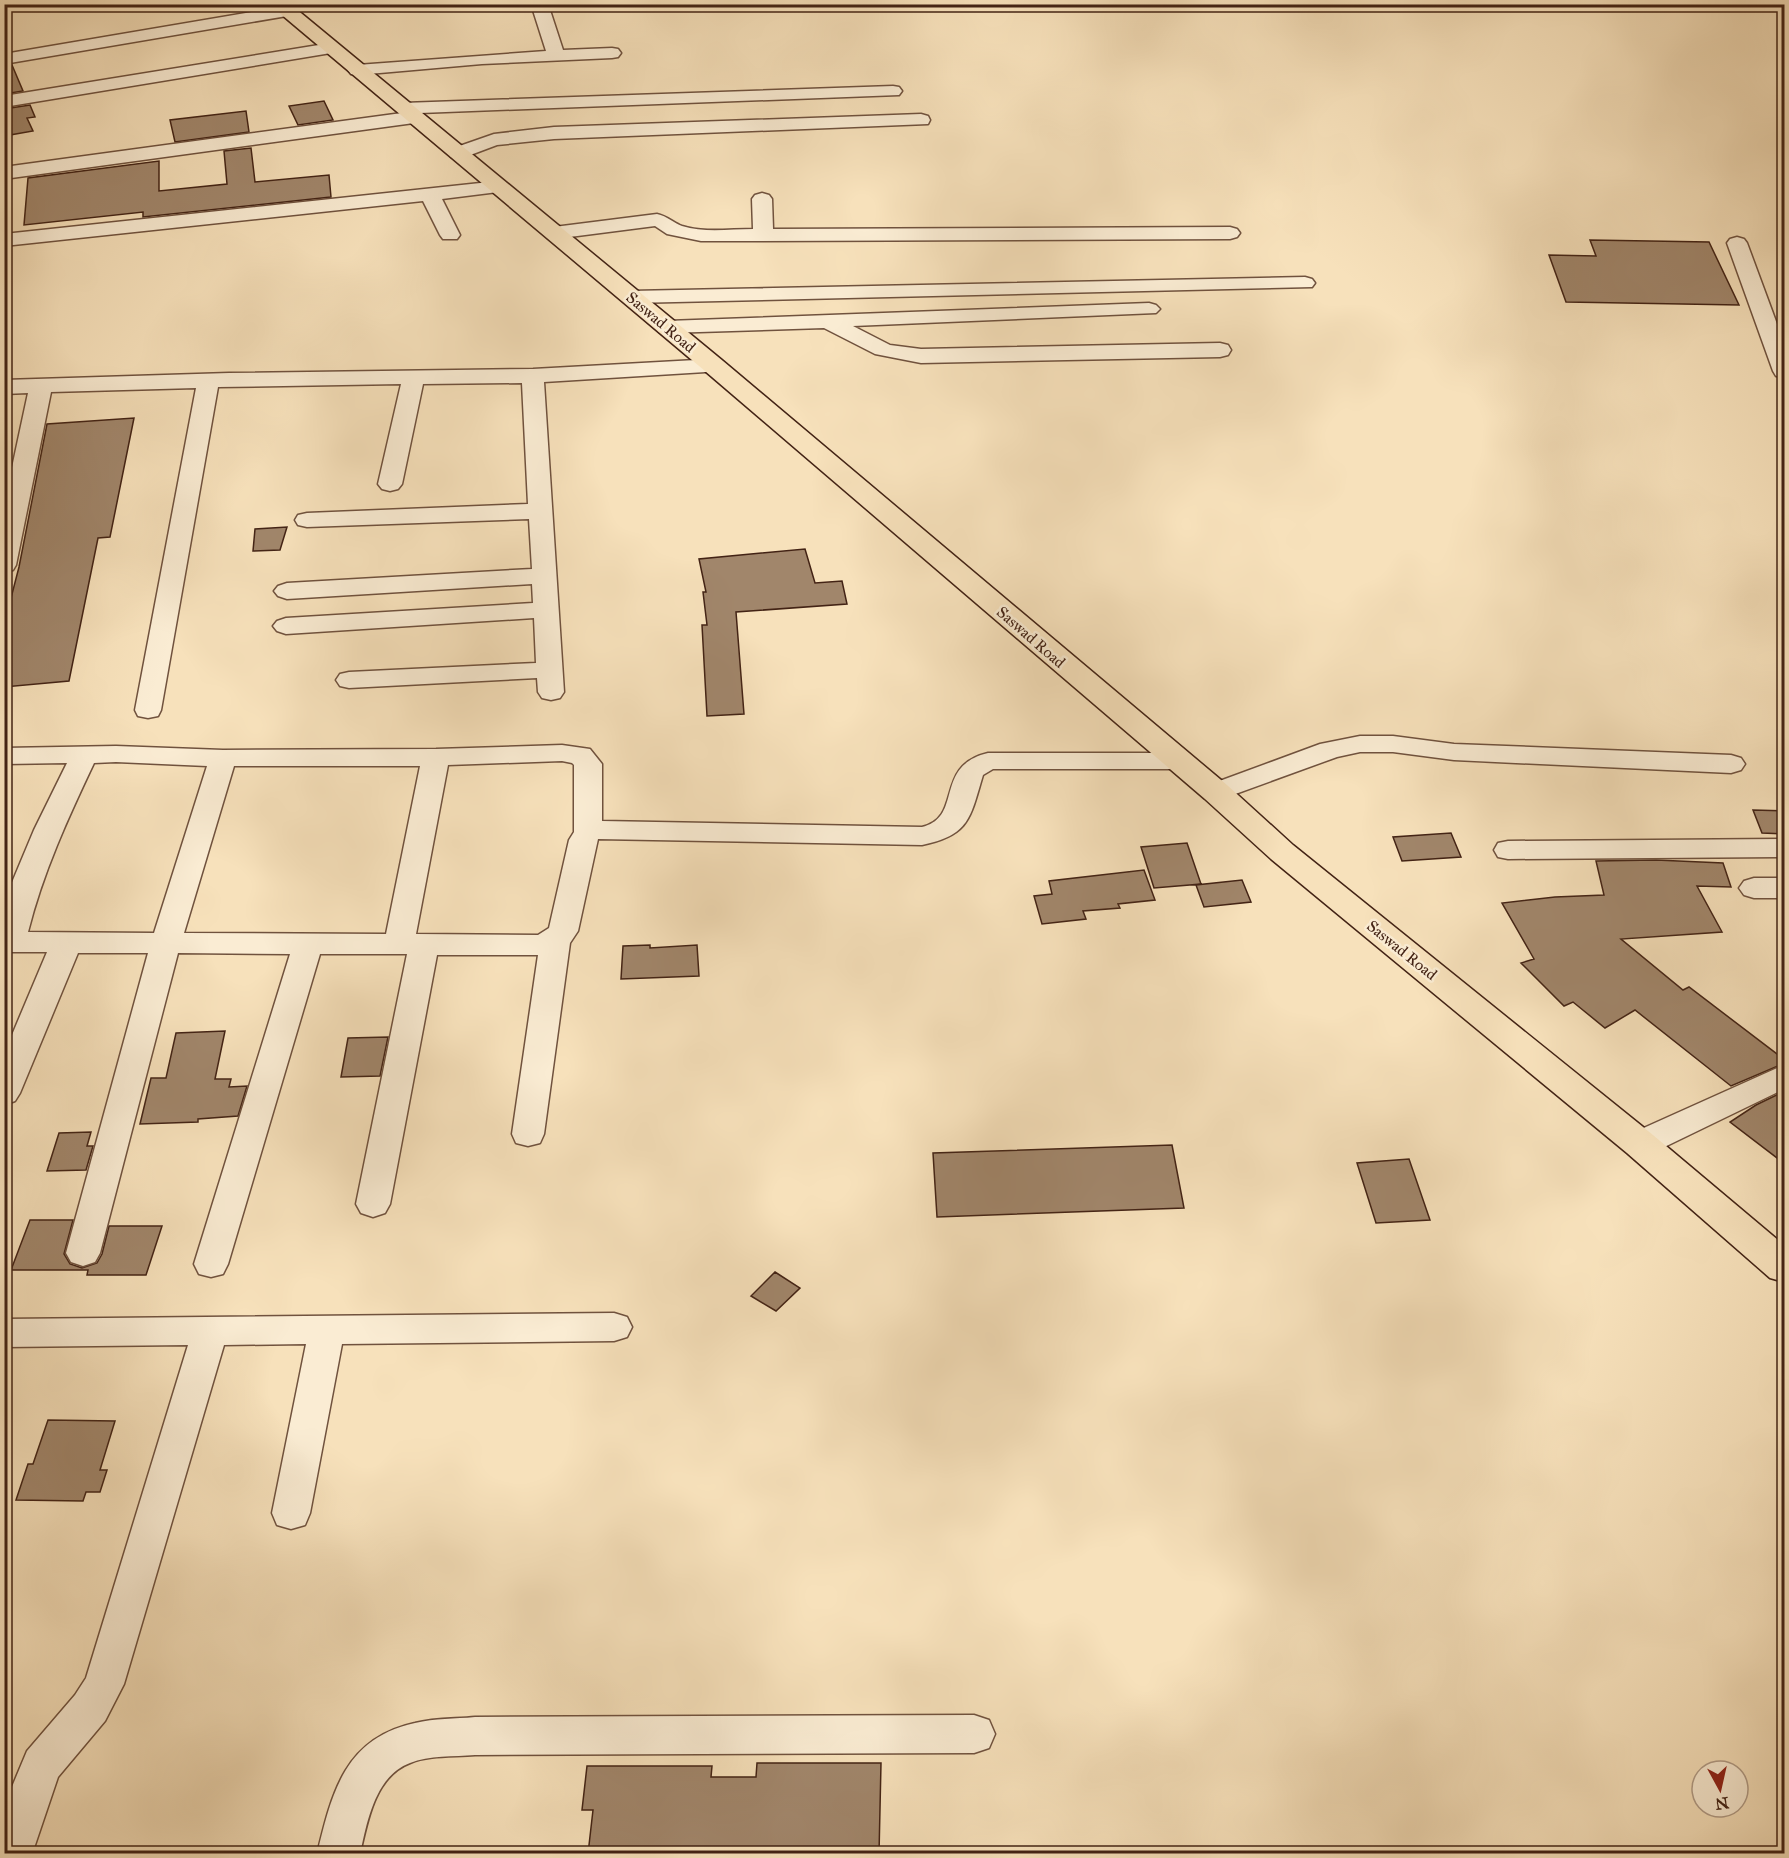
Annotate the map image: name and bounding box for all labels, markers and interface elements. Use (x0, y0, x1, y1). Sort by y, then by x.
street label: Saswad Road (623, 288, 699, 356)
street label: Saswad Road (993, 602, 1069, 672)
street label: Saswad Road (1363, 916, 1441, 984)
north arrow (1690, 1759, 1750, 1819)
text: N (1714, 1793, 1730, 1814)

